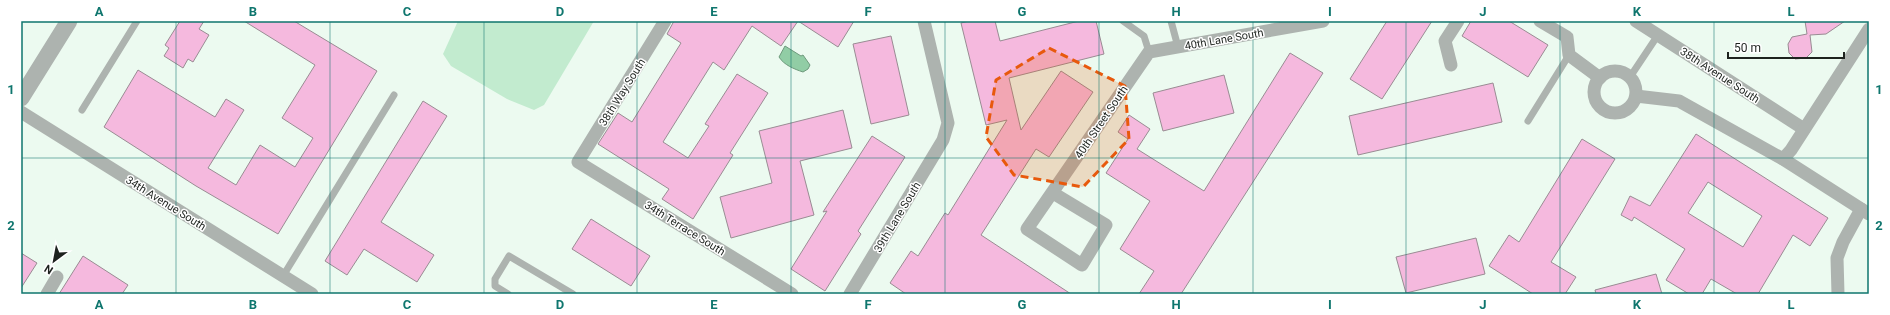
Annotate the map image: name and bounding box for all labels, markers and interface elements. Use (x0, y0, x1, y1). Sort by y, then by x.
text: A (95, 4, 104, 19)
text: B (249, 4, 257, 19)
text: C (403, 4, 412, 19)
text: D (556, 4, 564, 19)
text: E (710, 4, 718, 19)
text: F (864, 4, 872, 19)
text: G (1018, 4, 1027, 19)
text: H (1171, 4, 1181, 19)
text: I (1328, 4, 1332, 19)
text: J (1479, 4, 1487, 19)
text: K (1633, 4, 1642, 19)
text: L (1787, 4, 1795, 19)
street label: 40th Lane South (1184, 26, 1265, 53)
scale bar (1728, 34, 1844, 60)
text: 50 m (1734, 41, 1761, 55)
street label: 38th Avenue South (1678, 45, 1762, 106)
street label: 38th Way South (597, 56, 648, 128)
text: 1 (7, 82, 15, 97)
text: 1 (1875, 82, 1883, 97)
street label: 40th Street South (1072, 83, 1131, 161)
street label: 34th Avenue South (123, 174, 208, 233)
street label: 39th Lane South (871, 180, 924, 255)
street label: 34th Terrace South (642, 198, 727, 258)
text: 2 (7, 218, 15, 233)
text: 2 (1875, 218, 1883, 233)
north arrow (34, 241, 74, 281)
text: N (42, 261, 56, 277)
text: A (95, 297, 104, 312)
text: B (249, 297, 257, 312)
text: C (403, 297, 412, 312)
text: D (556, 297, 564, 312)
text: E (710, 297, 718, 312)
text: F (864, 297, 872, 312)
text: G (1018, 297, 1027, 312)
text: H (1171, 297, 1181, 312)
text: I (1328, 297, 1332, 312)
text: J (1479, 297, 1487, 312)
text: K (1633, 297, 1642, 312)
text: L (1787, 297, 1795, 312)

